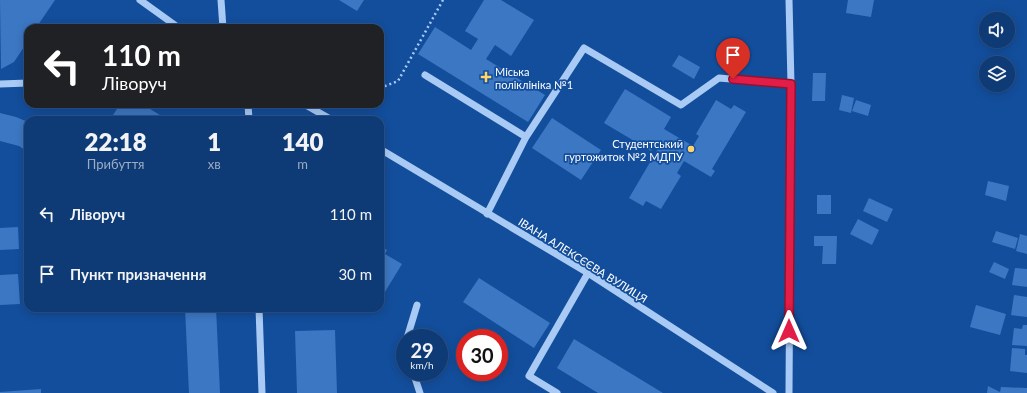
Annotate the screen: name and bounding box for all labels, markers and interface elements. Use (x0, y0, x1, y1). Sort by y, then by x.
map controls (979, 12, 1015, 92)
button: sound (979, 12, 1015, 48)
text: 110 m (102, 38, 181, 72)
pin (716, 38, 750, 79)
icon: left (36, 40, 88, 92)
icon: arrive (722, 44, 744, 66)
button: layers (979, 56, 1015, 92)
place label: Міська поліклініка №1 (495, 65, 573, 91)
marker: Міська поліклініка №1 (480, 71, 492, 83)
text: Ліворуч (102, 72, 167, 94)
text: 22:18 (85, 127, 147, 156)
text: 1 (207, 127, 221, 156)
text: 140 (282, 127, 323, 156)
place label: Студентський гуртожиток №2 МДПУ (565, 137, 683, 163)
marker: Студентський гуртожиток №2 МДПУ (686, 144, 696, 154)
text: Прибуття (87, 156, 144, 172)
text: хв (208, 156, 221, 172)
text: m (297, 156, 308, 172)
icon: left (36, 203, 58, 225)
text: Ліворуч (70, 205, 125, 223)
text: 110 m (330, 205, 372, 223)
street label: ІВАНА АЛЕКСЄЄВА ВУЛИЦЯ (516, 215, 650, 305)
icon: arrive (36, 263, 58, 285)
text: Пункт призначення (70, 265, 206, 283)
text: 30 m (338, 265, 372, 283)
position arrow (768, 310, 810, 352)
speed limit sign: 30 (456, 329, 508, 381)
text: 29 (410, 338, 434, 362)
text: km/h (410, 359, 434, 371)

